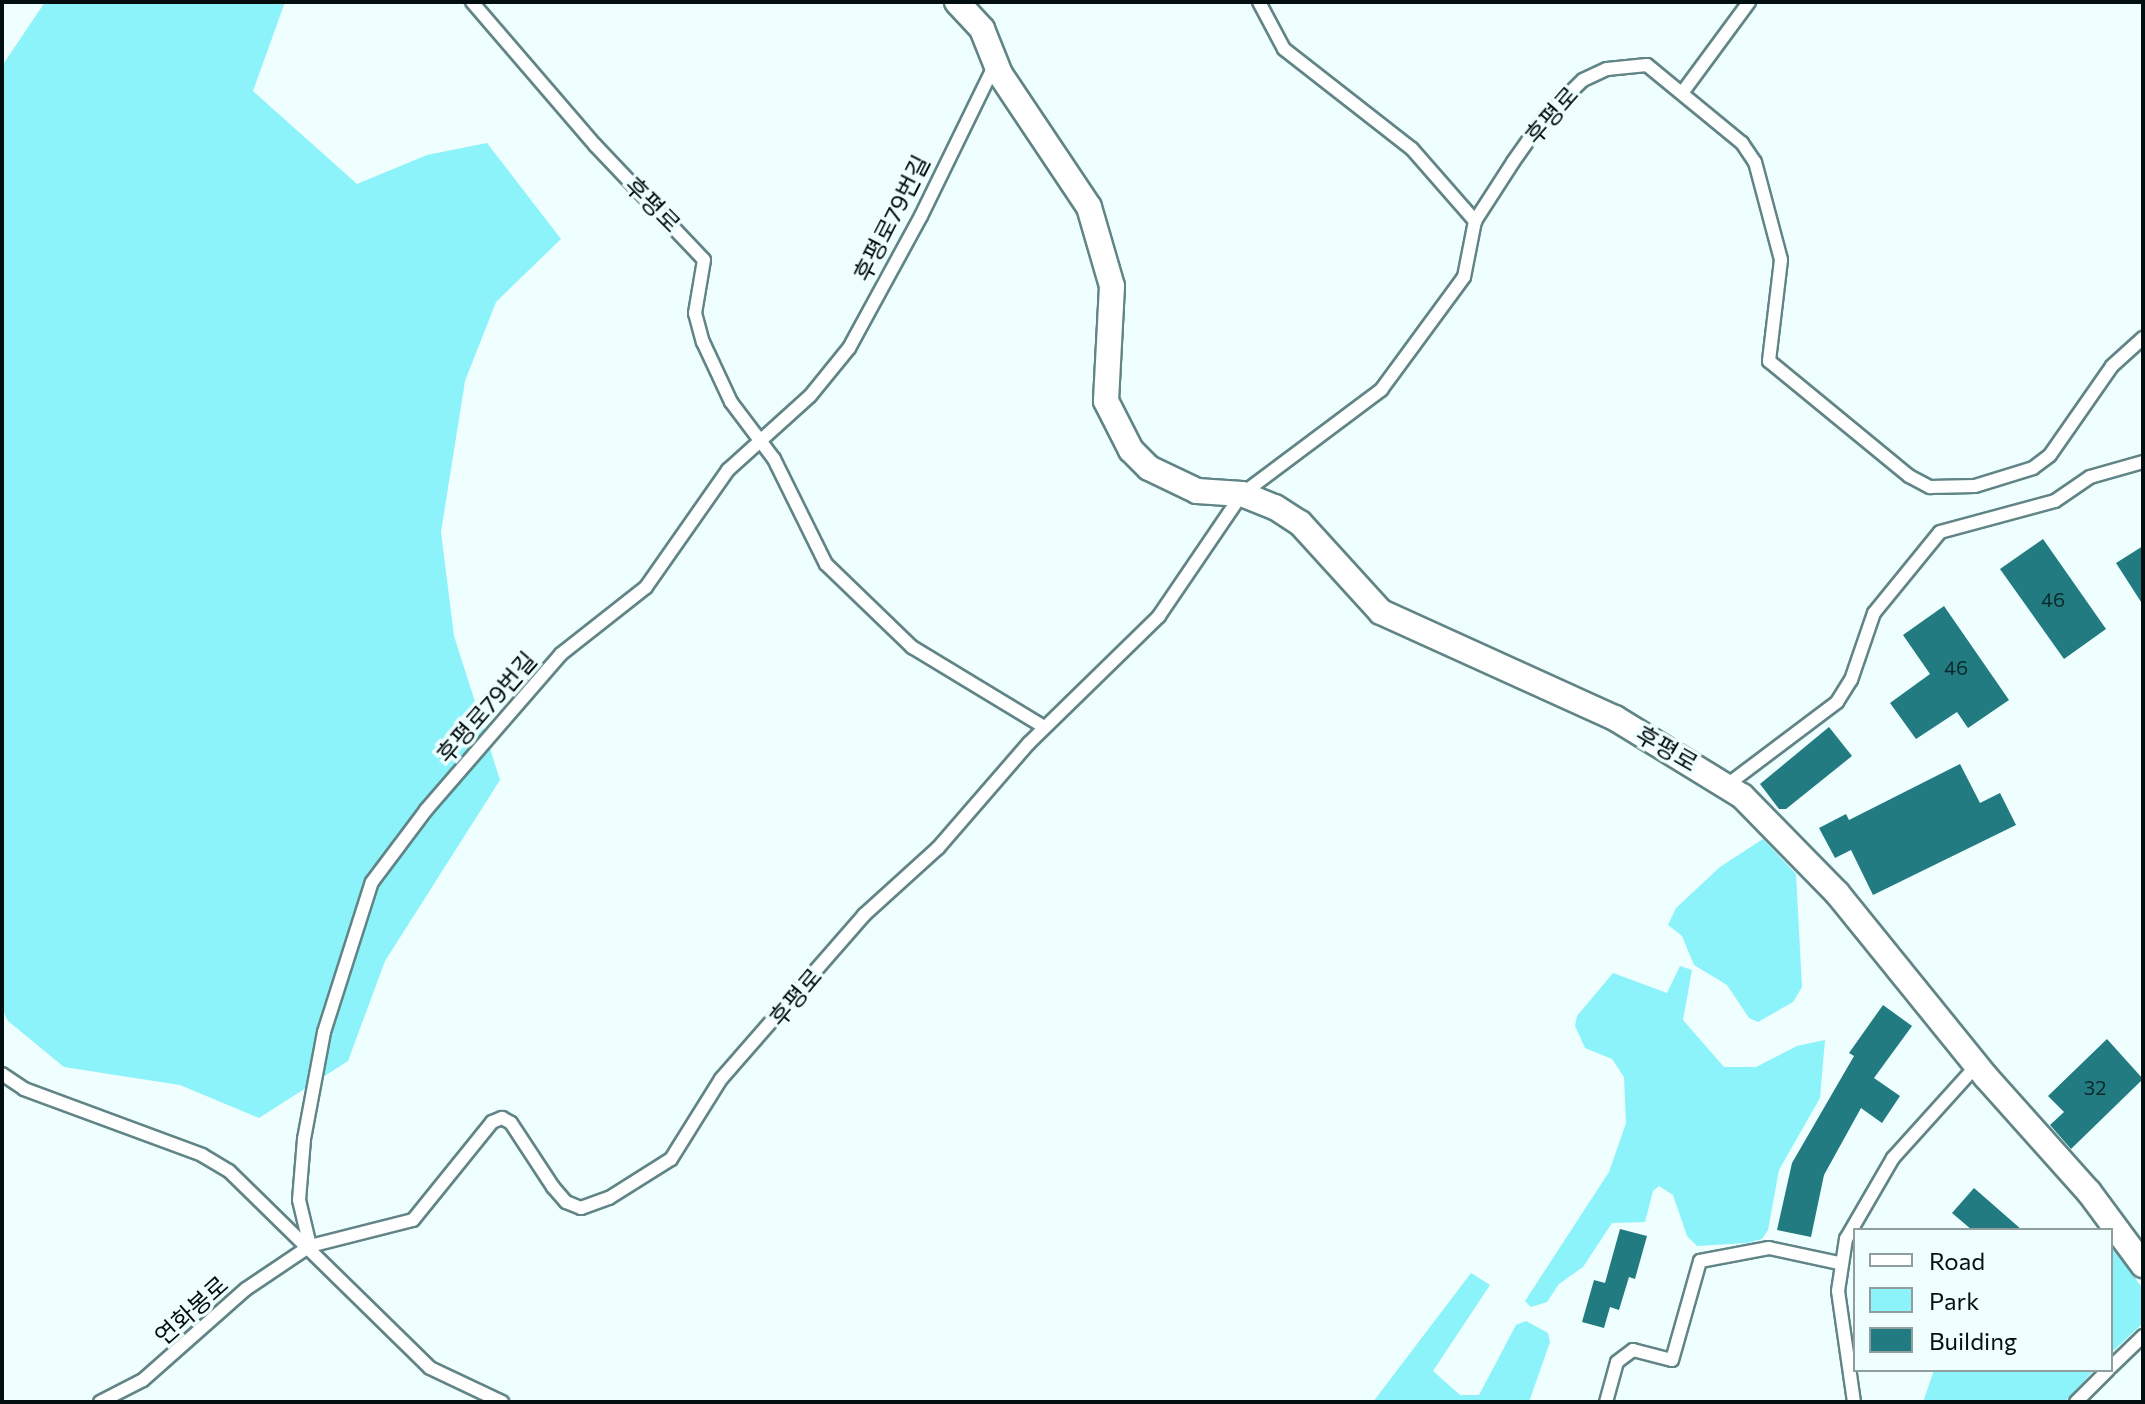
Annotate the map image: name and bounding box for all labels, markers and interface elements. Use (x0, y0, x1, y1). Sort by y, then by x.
street label: 후평로 (1518, 81, 1584, 149)
street label: 후평로79번길 (847, 150, 935, 286)
street label: 후평로 (619, 170, 687, 238)
house number: 46 (2041, 587, 2065, 611)
street label: 후평로79번길 (430, 646, 542, 768)
house number: 46 (1944, 655, 1968, 679)
street label: 후평로 (1631, 719, 1703, 777)
street label: 후평로 (763, 962, 827, 1032)
house number: 32 (2084, 1075, 2106, 1099)
legend (1853, 1228, 2113, 1372)
text: Road (1929, 1246, 1985, 1275)
street label: 연화봉로 (149, 1270, 233, 1350)
text: Park (1929, 1286, 1979, 1315)
text: Building (1929, 1326, 2017, 1355)

